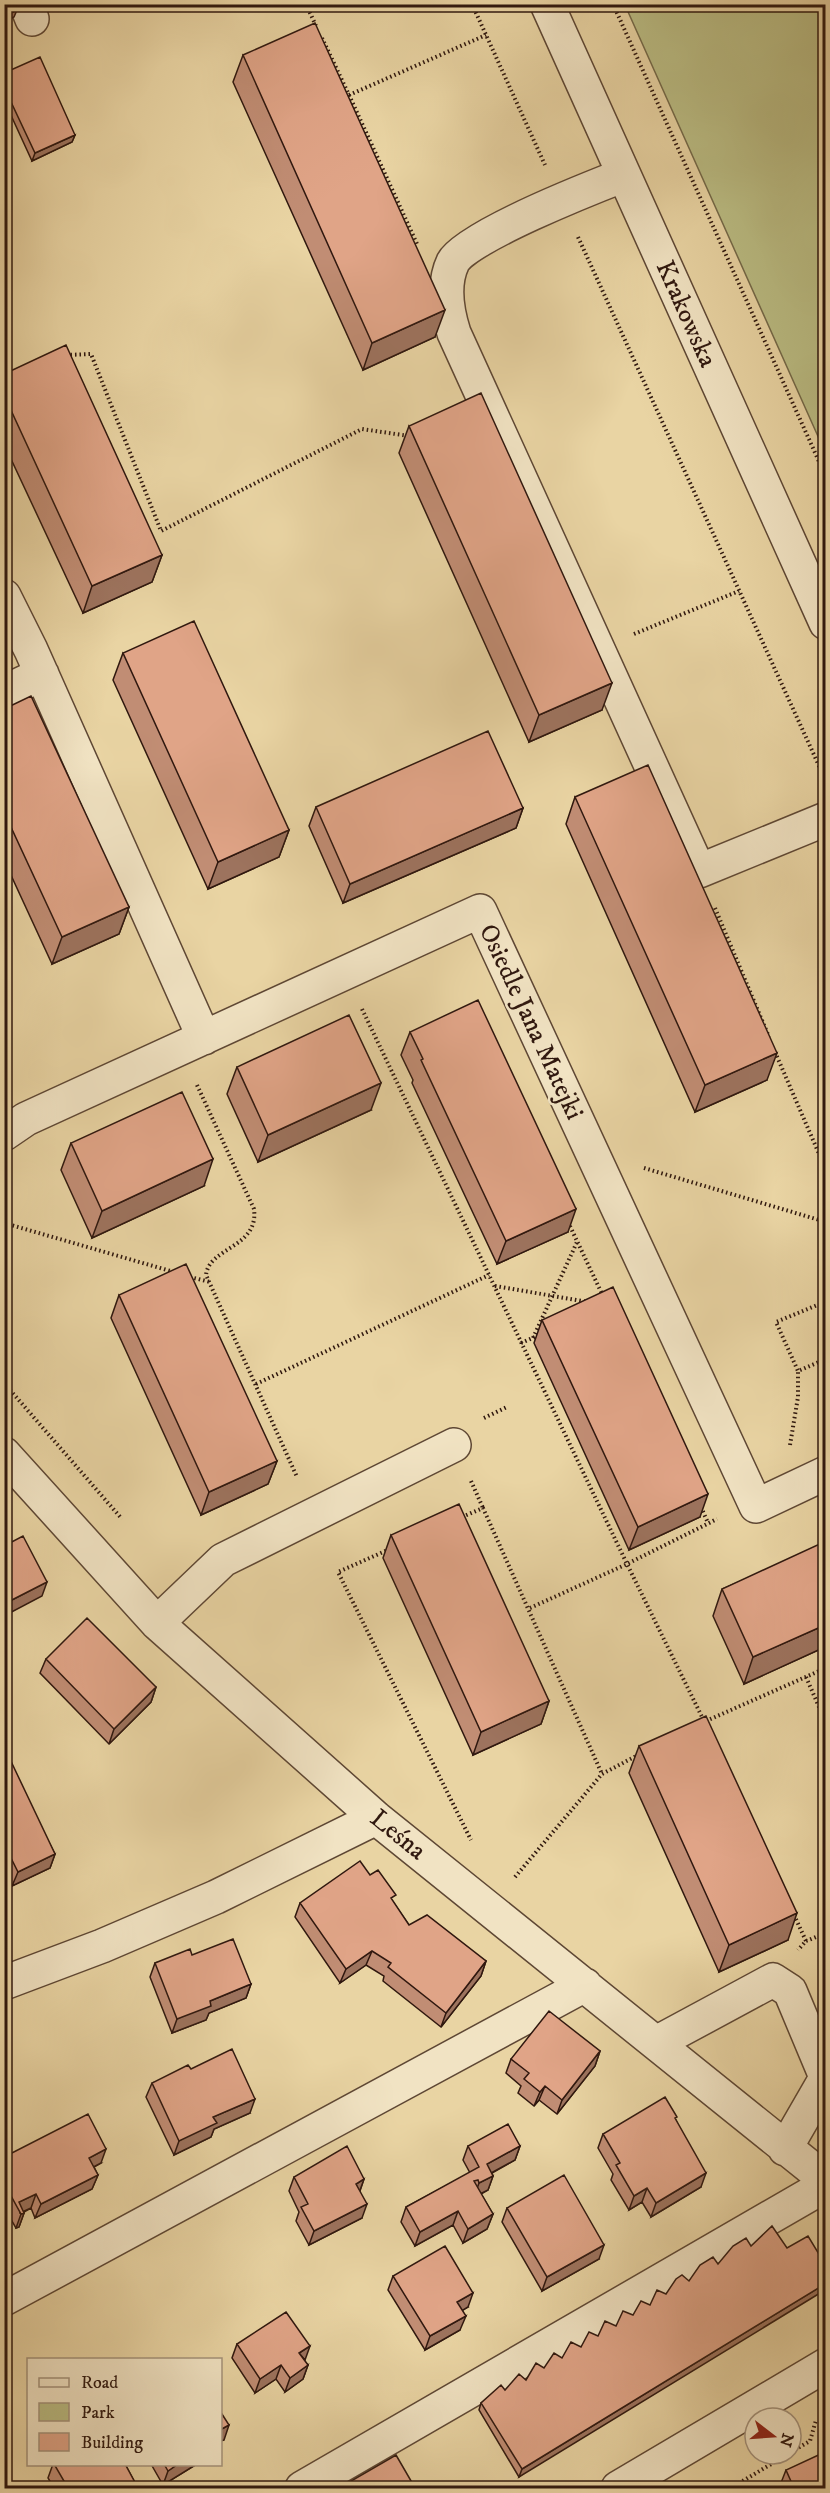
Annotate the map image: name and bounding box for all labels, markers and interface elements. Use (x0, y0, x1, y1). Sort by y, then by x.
street label: Krakowska (648, 255, 724, 373)
street label: Osiedle Jana Matejki (471, 919, 591, 1125)
street label: Leśna (363, 1802, 433, 1868)
legend (27, 2358, 222, 2466)
text: Road (81, 2372, 118, 2394)
text: Park (81, 2402, 115, 2424)
north arrow (743, 2406, 803, 2466)
text: N (775, 2431, 798, 2449)
text: Building (81, 2432, 143, 2454)

